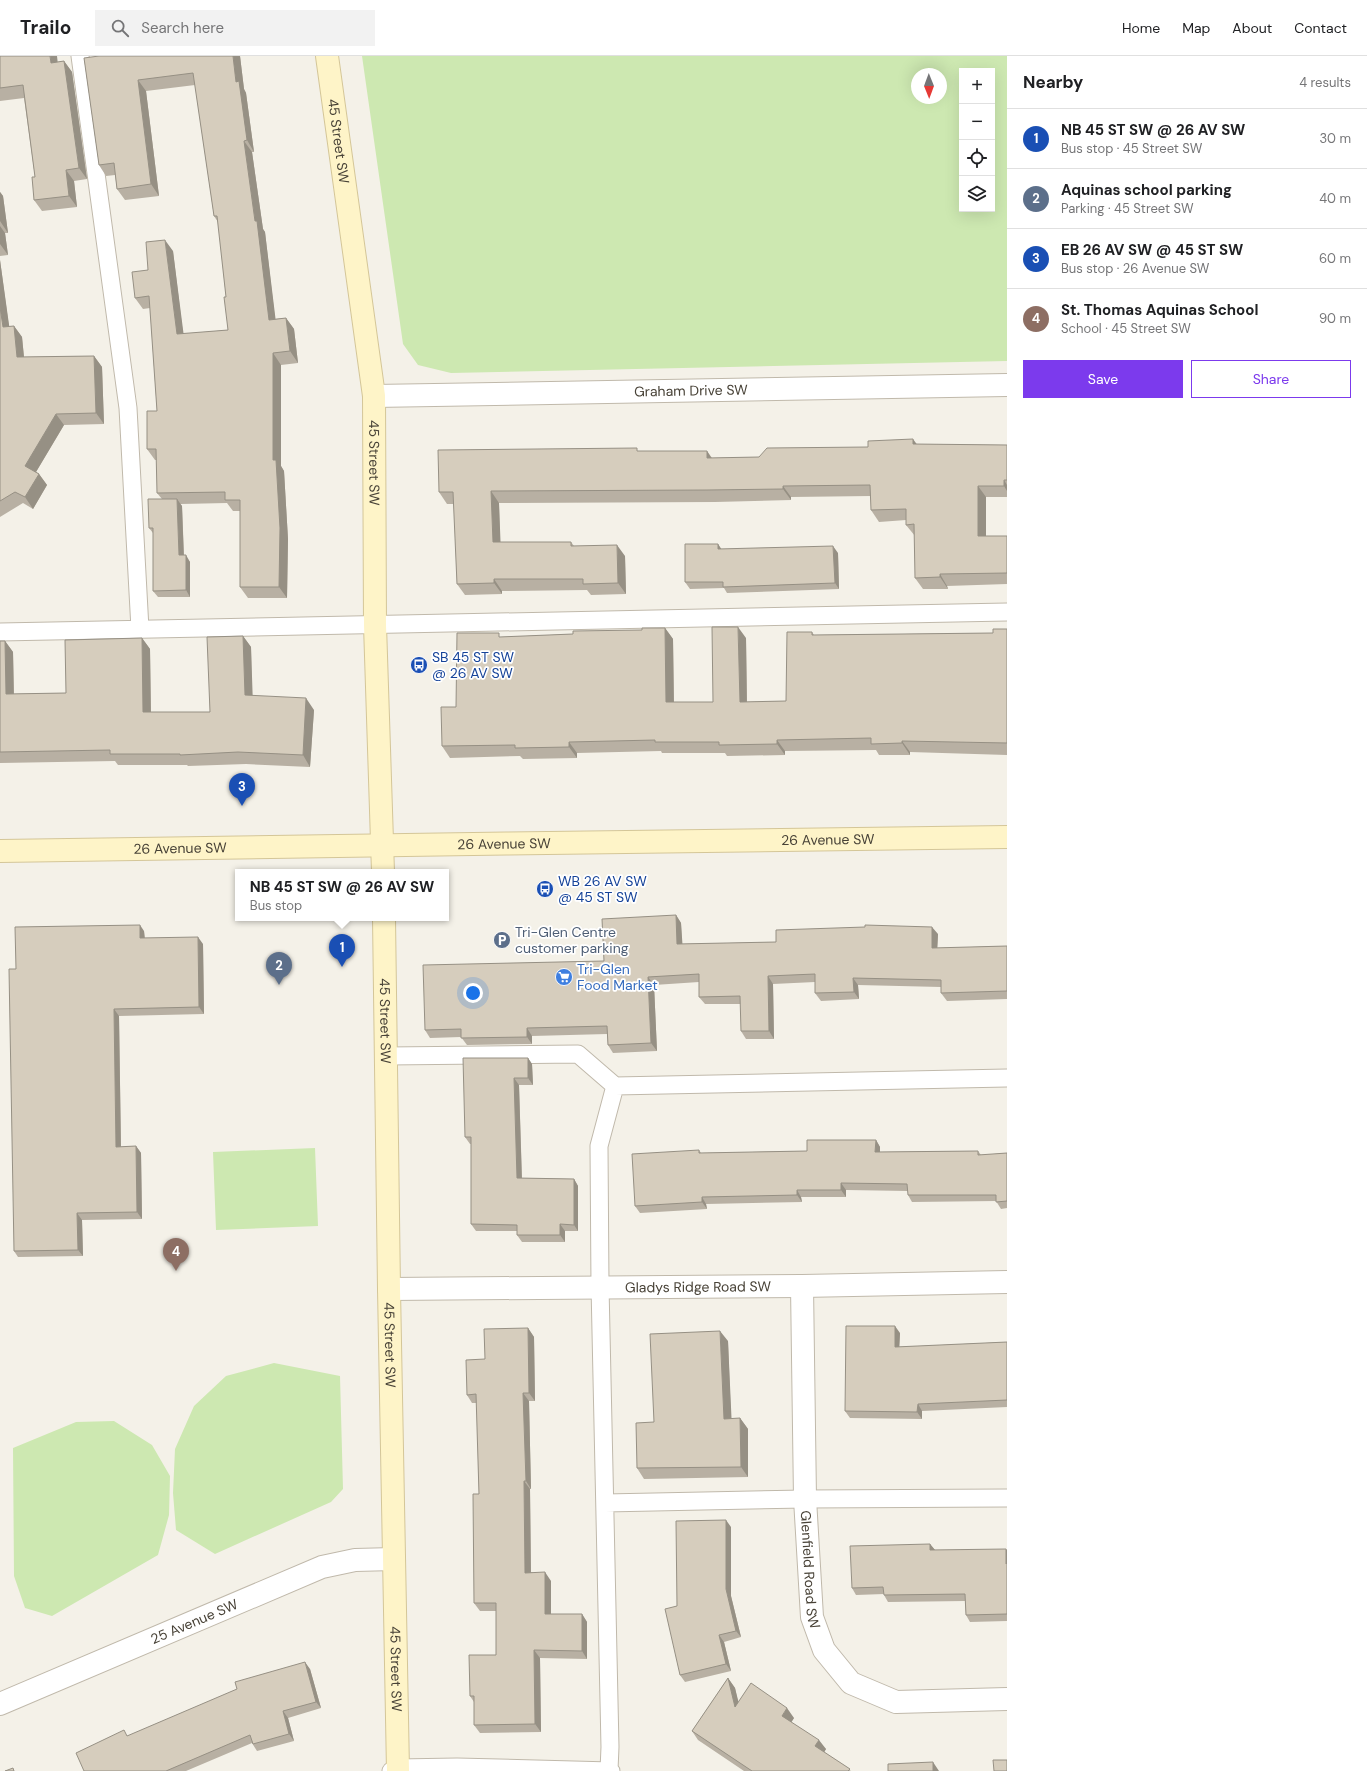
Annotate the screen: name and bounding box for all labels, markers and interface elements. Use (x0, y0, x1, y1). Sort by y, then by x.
search box (95, 10, 375, 46)
text: Trailo (20, 15, 71, 40)
icon: search (109, 17, 131, 39)
text: Search here (141, 18, 224, 38)
text: Home (1122, 19, 1160, 37)
text: Map (1182, 19, 1210, 37)
text: About (1232, 19, 1272, 37)
text: Contact (1294, 19, 1347, 37)
north arrow (911, 68, 947, 104)
map controls (959, 68, 995, 212)
button: + (959, 68, 995, 104)
text: Nearby (1023, 71, 1083, 93)
text: 4 results (1299, 74, 1351, 91)
street label: 45 Street SW (324, 98, 354, 185)
button: − (959, 104, 995, 140)
text: NB 45 ST SW @ 26 AV SW (1061, 120, 1245, 140)
text: 1 (1034, 130, 1038, 147)
text: 30 m (1319, 130, 1351, 147)
button: locate (959, 140, 995, 176)
text: Bus stop · 45 Street SW (1061, 140, 1202, 157)
button: layers (959, 176, 995, 212)
text: Aquinas school parking (1061, 180, 1232, 200)
text: 2 (1032, 190, 1040, 207)
text: 40 m (1319, 190, 1351, 207)
text: Parking · 45 Street SW (1061, 200, 1193, 217)
text: EB 26 AV SW @ 45 ST SW (1061, 240, 1243, 260)
text: 3 (1032, 250, 1040, 267)
text: 60 m (1319, 250, 1351, 267)
text: Bus stop · 26 Avenue SW (1061, 260, 1209, 277)
text: St. Thomas Aquinas School (1061, 300, 1258, 320)
text: 4 (1032, 310, 1040, 327)
text: 90 m (1319, 310, 1351, 327)
text: School · 45 Street SW (1061, 320, 1191, 337)
button: Save (1023, 360, 1183, 398)
button: Share (1191, 360, 1351, 398)
street label: Graham Drive SW (634, 380, 748, 400)
street label: 45 Street SW (365, 420, 383, 506)
place label: SB 45 ST SW @ 26 AV SW (432, 648, 514, 682)
bus stop icon: SB 45 ST SW @ 26 AV SW (409, 655, 429, 675)
pin: 3 (229, 773, 255, 806)
street label: 26 Avenue SW (781, 830, 875, 849)
street label: 26 Avenue SW (457, 834, 551, 853)
street label: 26 Avenue SW (133, 838, 227, 858)
popup (235, 869, 449, 921)
place label: WB 26 AV SW @ 45 ST SW (558, 872, 647, 906)
text: NB 45 ST SW @ 26 AV SW (250, 877, 434, 897)
bus stop icon: WB 26 AV SW @ 45 ST SW (535, 879, 555, 899)
text: Bus stop (250, 897, 302, 914)
place label: Tri-Glen Centre customer parking (515, 923, 629, 957)
parking icon: Tri-Glen Centre customer parking (492, 930, 512, 950)
pin: 1 (329, 934, 355, 967)
pin: 2 (266, 952, 292, 985)
place label: Tri-Glen Food Market (577, 960, 658, 994)
supermarket icon: Tri-Glen Food Market (554, 967, 574, 987)
street label: 45 Street SW (376, 978, 395, 1064)
your location (463, 983, 483, 1003)
pin: 4 (163, 1238, 189, 1271)
street label: Gladys Ridge Road SW (625, 1277, 771, 1296)
street label: 45 Street SW (380, 1302, 400, 1388)
street label: Glenfield Road SW (797, 1510, 825, 1632)
street label: 25 Avenue SW (148, 1595, 241, 1648)
street label: 45 Street SW (386, 1626, 406, 1712)

